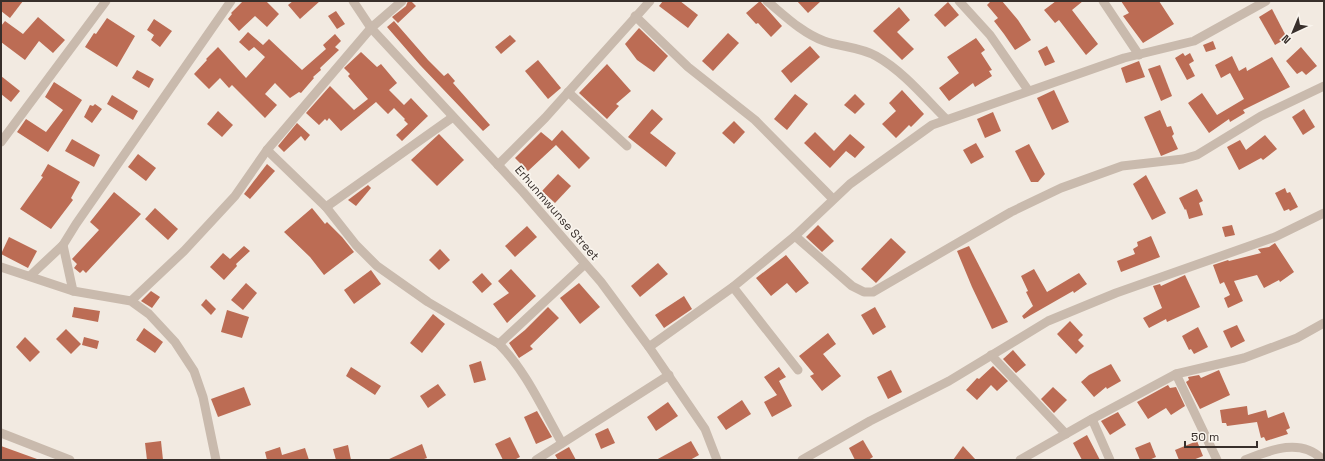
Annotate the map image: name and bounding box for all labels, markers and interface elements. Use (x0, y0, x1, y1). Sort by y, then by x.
north arrow (1273, 12, 1313, 52)
text: N (1279, 32, 1294, 47)
street label: Erhunmwunse Street (511, 162, 603, 264)
scale bar (1185, 423, 1257, 449)
text: 50 m (1191, 429, 1219, 445)

